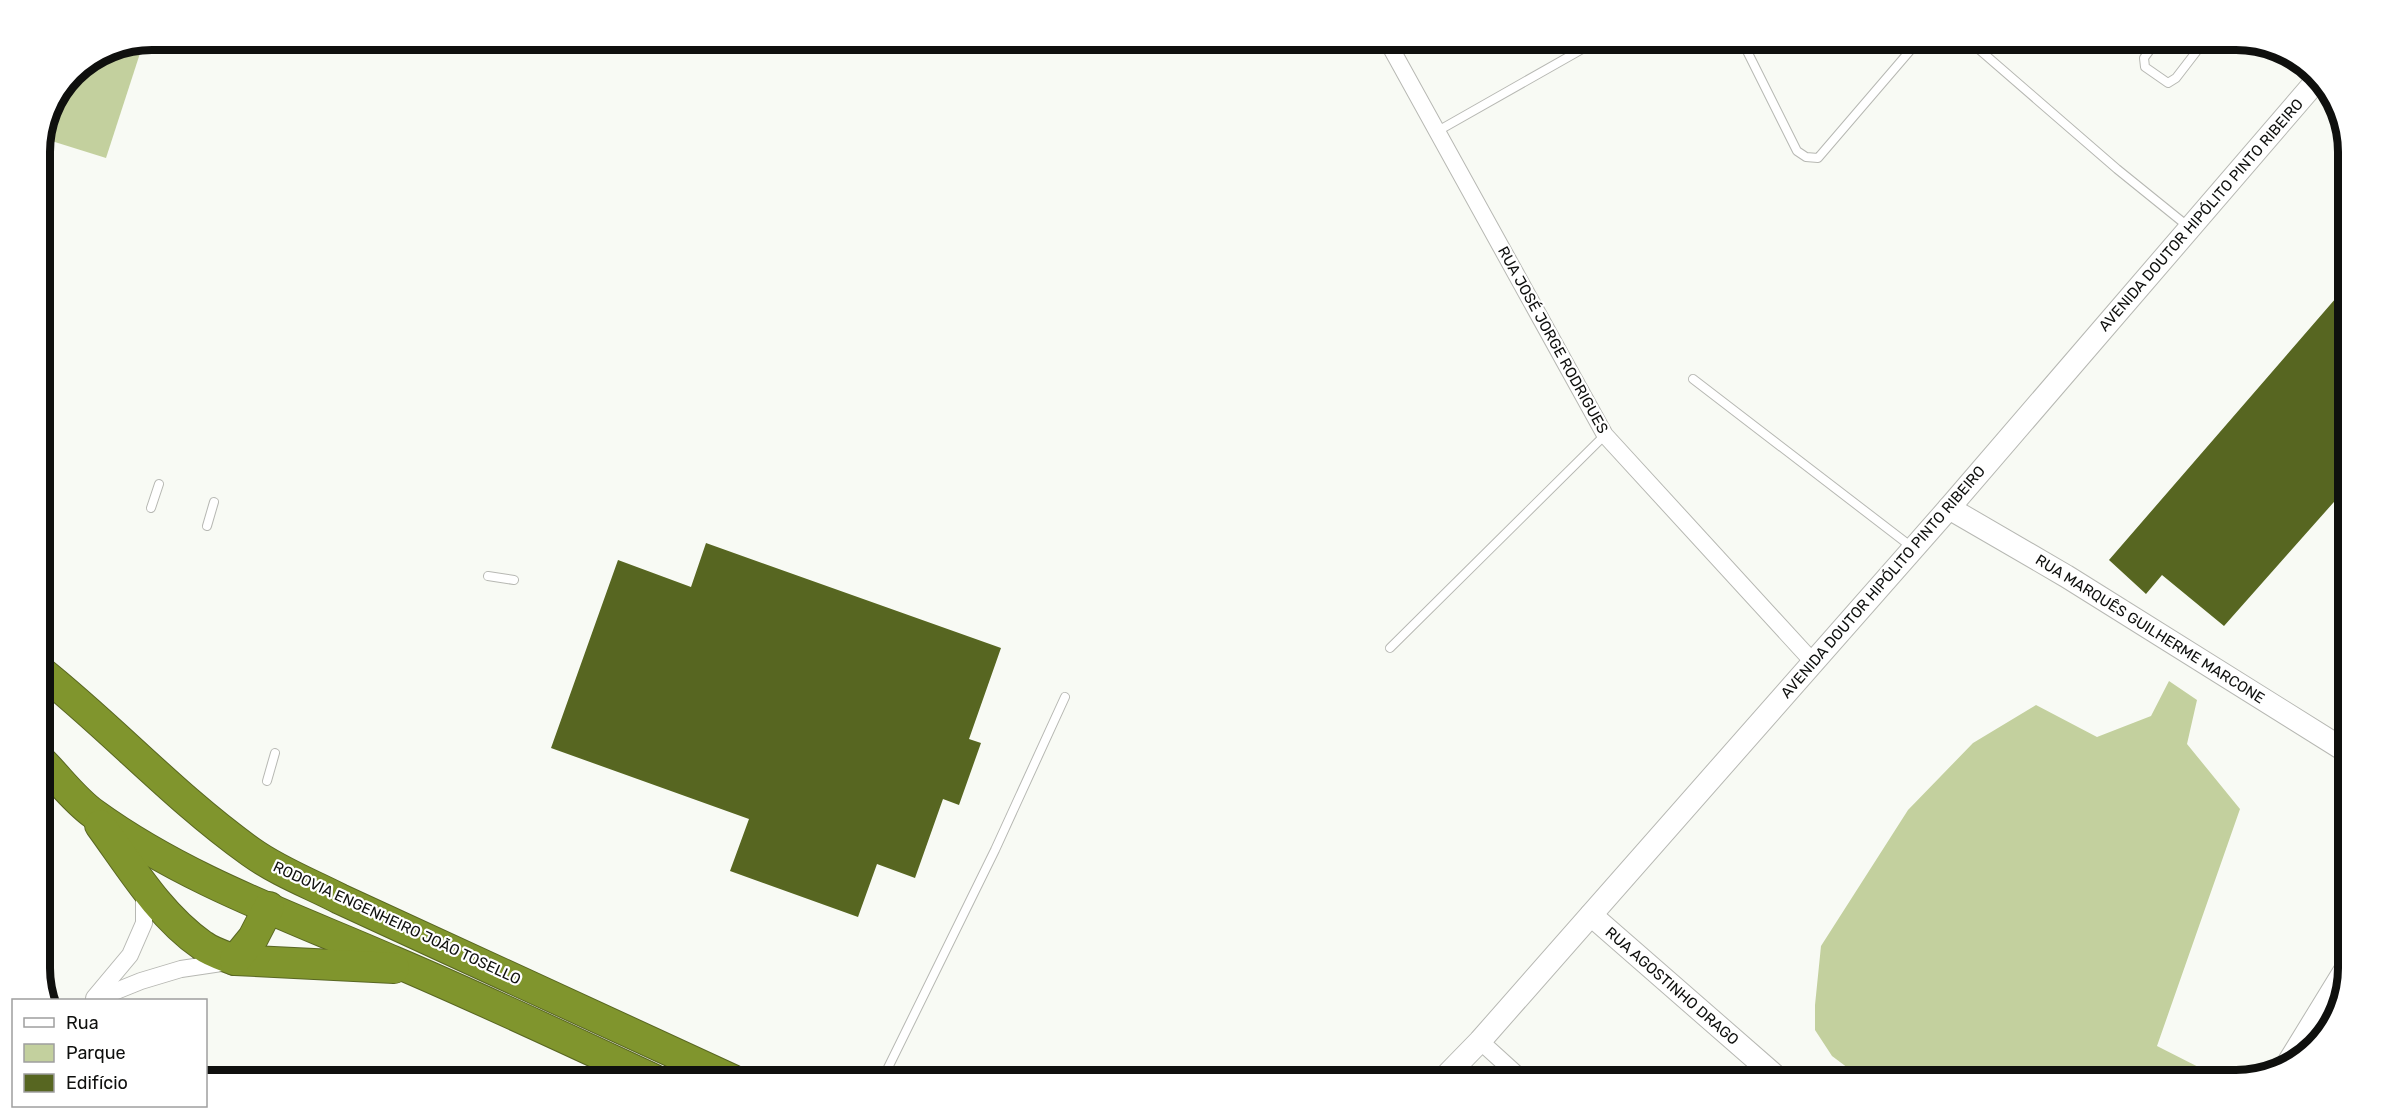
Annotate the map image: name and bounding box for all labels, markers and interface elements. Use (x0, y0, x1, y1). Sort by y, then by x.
street label: AVENIDA DOUTOR HIPÓLITO PINTO RIBEIRO (2095, 95, 2307, 335)
street label: RUA JOSÉ JORGE RODRIGUES (1494, 243, 1612, 437)
street label: AVENIDA DOUTOR HIPÓLITO PINTO RIBEIRO (1777, 462, 1989, 702)
street label: RUA MARQUÊS GUILHERME MARCONE (2032, 551, 2268, 707)
street label: RODOVIA ENGENHEIRO JOÃO TOSELLO (270, 858, 524, 988)
street label: RUA AGOSTINHO DRAGO (1602, 923, 1742, 1049)
legend (12, 999, 207, 1107)
text: Rua (66, 1012, 99, 1034)
text: Parque (66, 1042, 126, 1064)
text: Edifício (66, 1072, 128, 1094)

